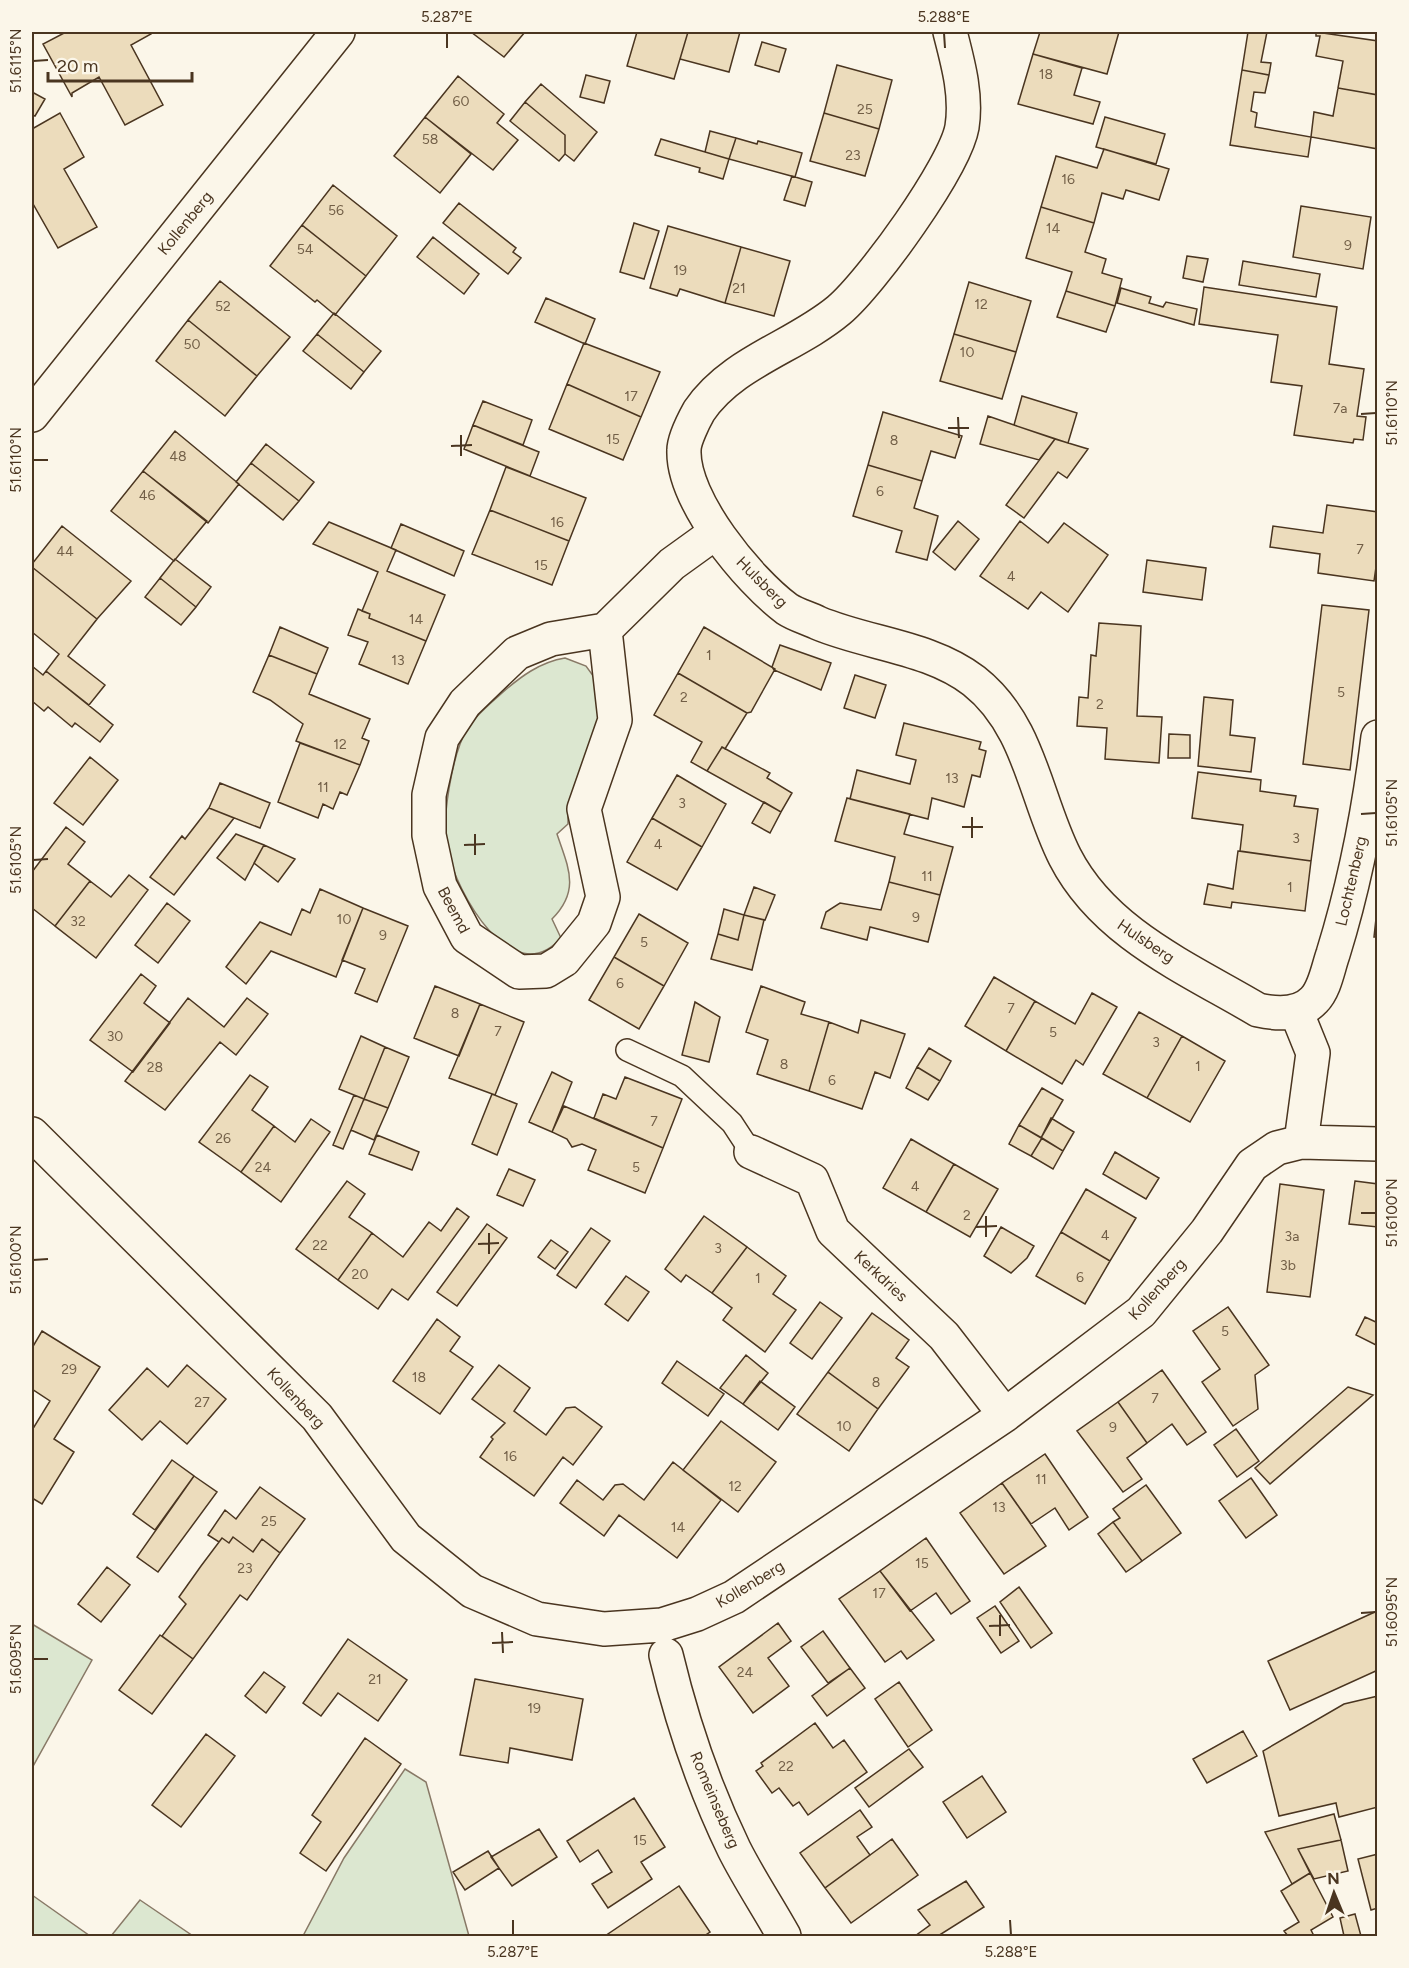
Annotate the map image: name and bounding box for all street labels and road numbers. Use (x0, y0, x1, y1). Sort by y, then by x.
street label: Kollenberg (154, 187, 216, 259)
street label: Hulsberg (732, 552, 792, 612)
street label: Lochtenberg (1331, 834, 1371, 928)
street label: Beemd (434, 883, 474, 937)
street label: Hulsberg (1114, 915, 1178, 967)
street label: Kerkdries (850, 1247, 912, 1305)
street label: Kollenberg (1124, 1254, 1190, 1324)
street label: Kollenberg (263, 1364, 329, 1432)
street label: Kollenberg (712, 1556, 788, 1612)
street label: Romeinseberg (686, 1749, 744, 1851)

